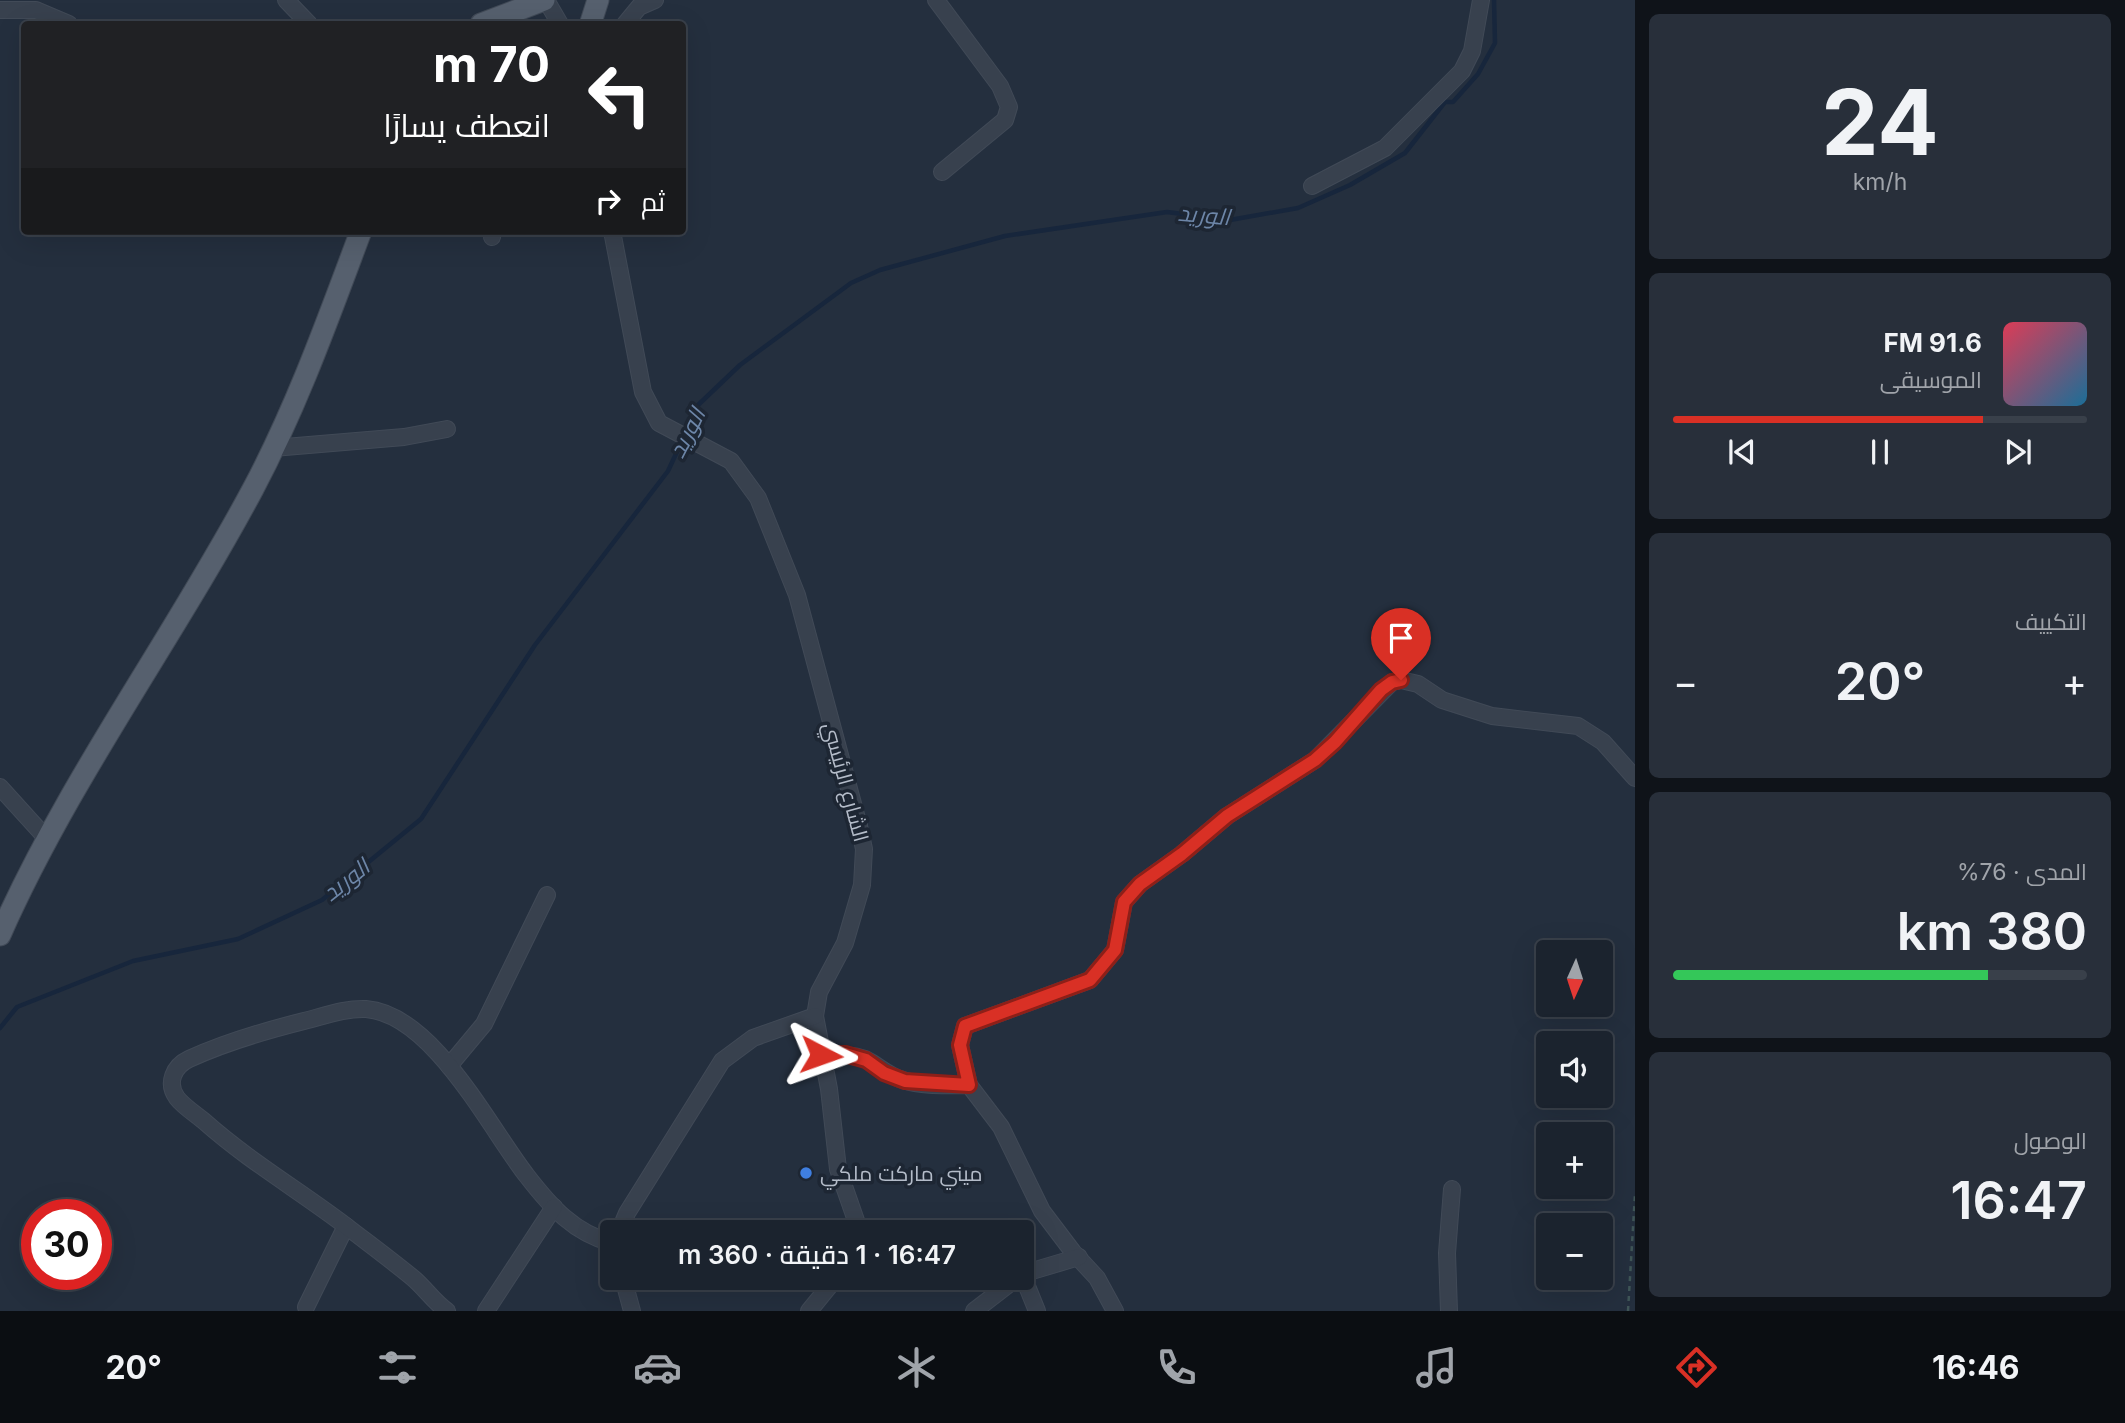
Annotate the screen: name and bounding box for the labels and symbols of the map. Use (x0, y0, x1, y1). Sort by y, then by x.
water label: الوريد (1177, 199, 1234, 231)
water label: الوريد (663, 401, 713, 463)
pin (1371, 608, 1431, 680)
street label: الشارع الرئيسي (815, 719, 874, 845)
water label: الوريد (317, 851, 377, 907)
north arrow (1536, 940, 1614, 1017)
position arrow (784, 1018, 858, 1092)
place label: ميني ماركت ملكي (820, 1161, 983, 1190)
marker: ميني ماركت ملكي (798, 1165, 814, 1181)
speed limit sign: 30 (21, 1199, 112, 1290)

